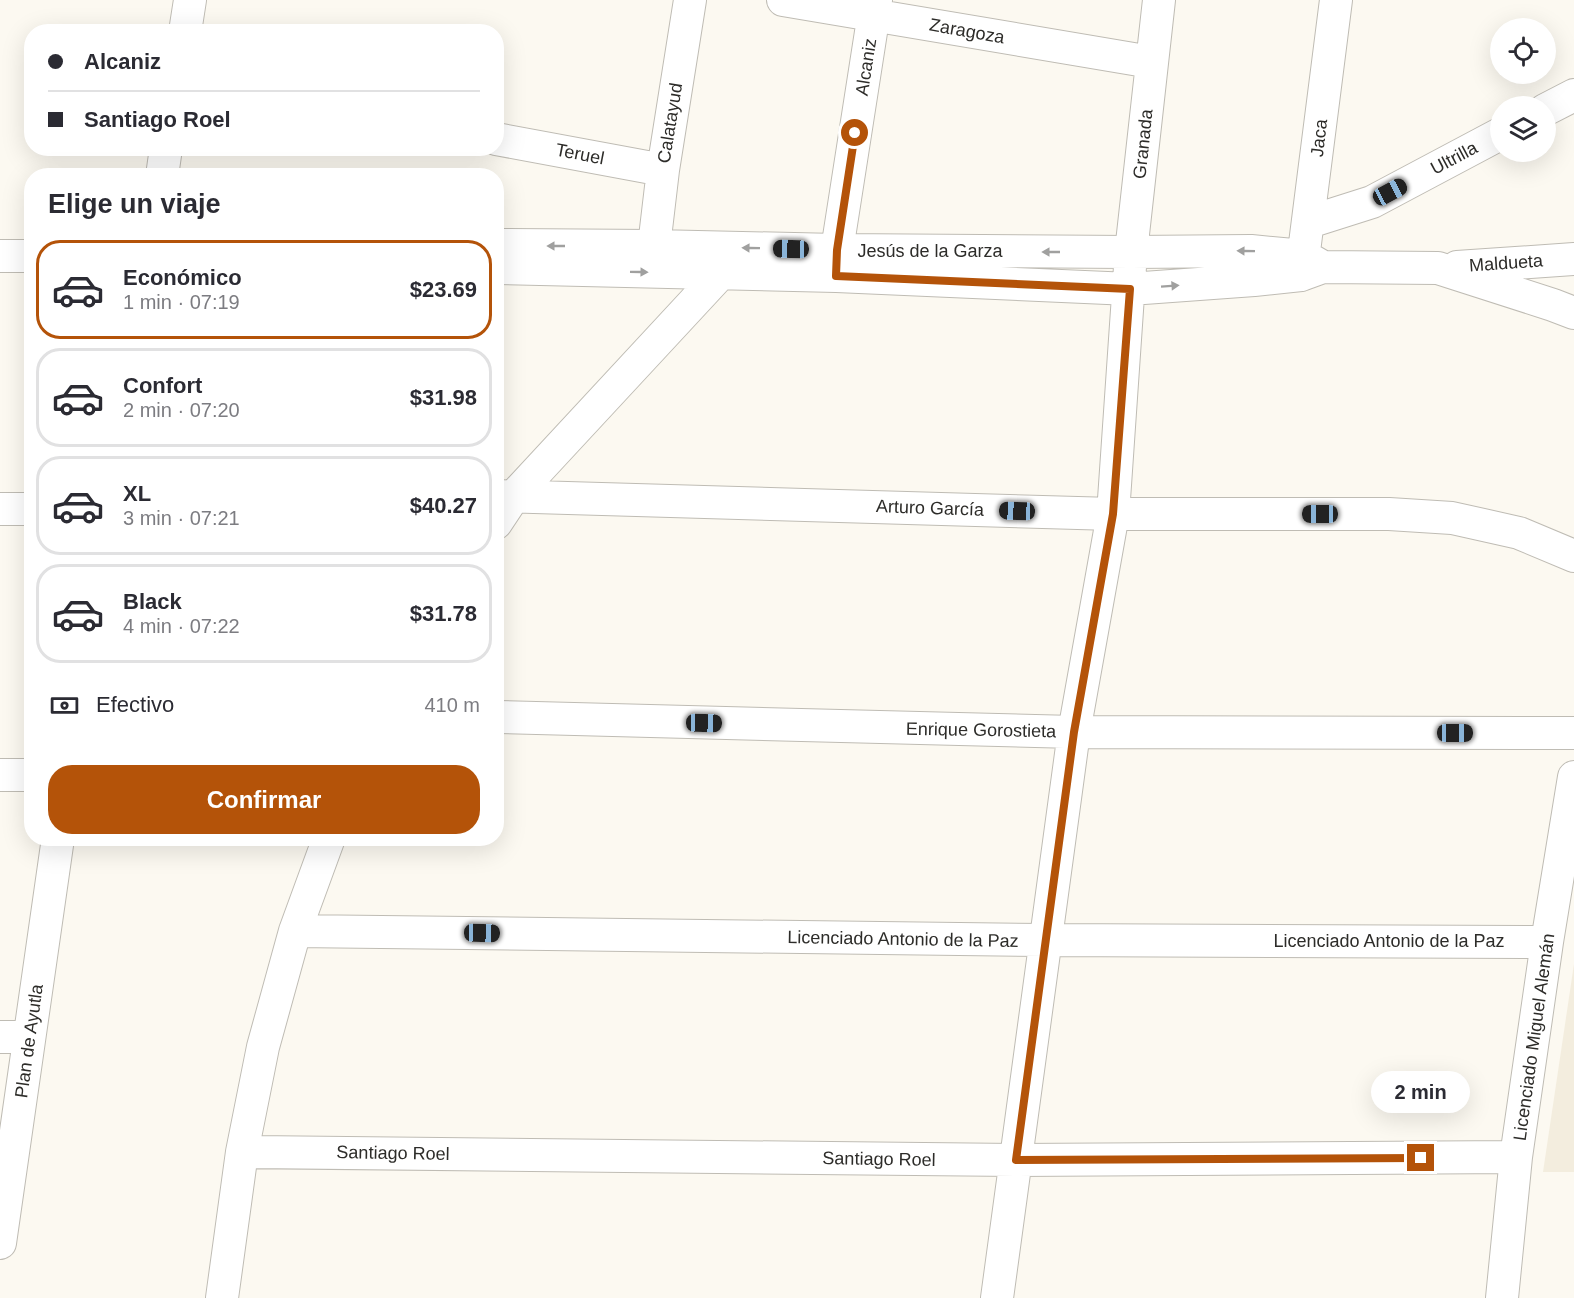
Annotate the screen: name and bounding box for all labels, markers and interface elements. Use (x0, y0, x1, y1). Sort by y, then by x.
street label: Zaragoza (928, 15, 1007, 48)
map controls (1490, 18, 1556, 162)
button: locate (1490, 18, 1556, 84)
street label: Alcaniz (852, 37, 880, 97)
text: Alcaniz (84, 49, 161, 74)
street label: Calatayud (654, 81, 686, 165)
button: layers (1490, 96, 1556, 162)
text: Santiago Roel (84, 107, 231, 132)
street label: Granada (1129, 107, 1157, 180)
street label: Jaca (1307, 117, 1331, 158)
route start (841, 119, 868, 146)
street label: Ultrilla (1427, 137, 1482, 179)
street label: Teruel (554, 140, 606, 168)
car (1370, 176, 1410, 208)
text: Elige un viaje (48, 189, 221, 219)
car (773, 240, 809, 258)
one-way arrow (546, 241, 565, 251)
street label: Jesús de la Garza (857, 241, 1004, 261)
one-way arrow (741, 244, 760, 253)
one-way arrow (1236, 246, 1255, 256)
one-way arrow (1041, 247, 1060, 257)
street label: Maldueta (1468, 250, 1545, 276)
icon: car (51, 263, 105, 317)
text: Económico (123, 265, 242, 290)
one-way arrow (629, 267, 648, 277)
text: $23.69 (410, 277, 477, 302)
one-way arrow (1160, 281, 1179, 291)
text: 1 min · 07:19 (123, 291, 240, 313)
icon: car (51, 371, 105, 425)
text: Confort (123, 373, 202, 398)
text: $31.98 (410, 385, 477, 410)
text: 2 min · 07:20 (123, 399, 240, 421)
icon: car (51, 479, 105, 533)
text: XL (123, 481, 151, 506)
text: $40.27 (410, 493, 477, 518)
street label: Arturo García (876, 496, 985, 520)
car (999, 501, 1035, 521)
car (1302, 505, 1338, 523)
text: 3 min · 07:21 (123, 507, 240, 529)
icon: car (51, 587, 105, 641)
text: Black (123, 589, 182, 614)
text: $31.78 (410, 601, 477, 626)
text: 4 min · 07:22 (123, 615, 240, 637)
icon: cash (48, 689, 81, 722)
text: Efectivo (96, 692, 174, 717)
text: 410 m (424, 694, 480, 716)
car (686, 714, 722, 732)
street label: Enrique Gorostieta (906, 719, 1057, 741)
car (1437, 724, 1473, 742)
button: Confirmar (48, 765, 480, 834)
car (464, 924, 500, 942)
street label: Licenciado Antonio de la Paz (787, 927, 1019, 951)
street label: Licenciado Antonio de la Paz (1273, 931, 1505, 951)
street label: Licenciado Miguel Alemán (1510, 932, 1558, 1142)
street label: Plan de Ayutla (11, 982, 47, 1099)
callout: 2 min (1372, 1071, 1470, 1113)
text: 2 min (1394, 1081, 1447, 1103)
street label: Santiago Roel (336, 1142, 450, 1164)
route end (1407, 1144, 1434, 1171)
street label: Santiago Roel (822, 1148, 936, 1170)

